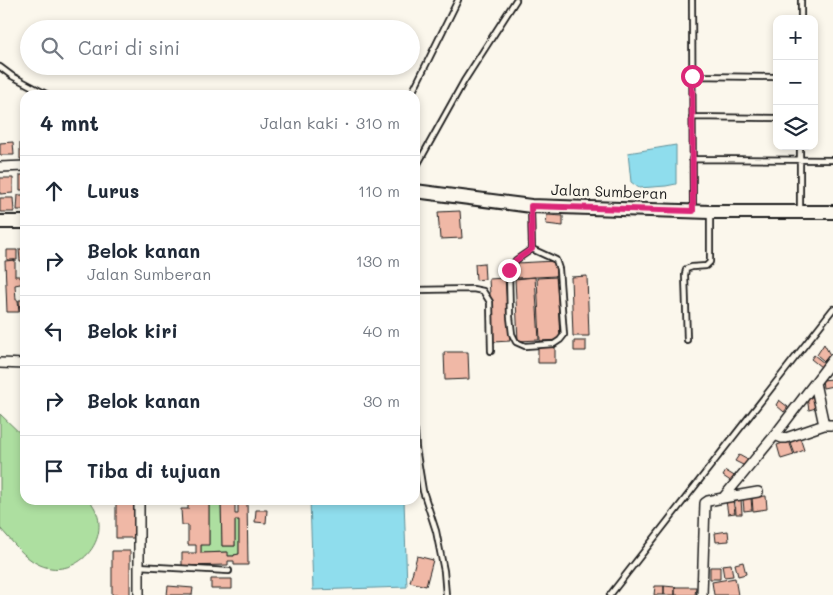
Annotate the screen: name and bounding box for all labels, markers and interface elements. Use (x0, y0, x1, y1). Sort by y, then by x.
map controls (773, 15, 818, 150)
button: + (773, 15, 818, 60)
search box (20, 20, 420, 75)
icon: search (38, 34, 66, 62)
text: Cari di sini (78, 35, 180, 60)
button: − (773, 60, 818, 105)
route start (681, 65, 704, 88)
button: layers (773, 105, 818, 150)
text: 4 mnt (40, 109, 99, 136)
text: Jalan kaki · 310 m (260, 112, 400, 133)
icon: ahead (40, 177, 68, 205)
text: Lurus (87, 178, 139, 203)
street label: Jalan Sumberan (551, 179, 668, 203)
text: 110 m (358, 180, 400, 201)
text: Belok kanan (87, 238, 200, 263)
icon: right (40, 247, 68, 275)
text: 130 m (356, 250, 400, 271)
route end (498, 259, 521, 282)
text: Jalan Sumberan (87, 263, 211, 284)
icon: left (40, 317, 68, 345)
text: Belok kiri (87, 318, 178, 343)
text: 40 m (363, 320, 400, 341)
icon: right (40, 387, 68, 415)
text: Belok kanan (87, 388, 200, 413)
text: 30 m (363, 390, 400, 411)
icon: arrive (40, 457, 68, 485)
text: Tiba di tujuan (87, 458, 220, 483)

